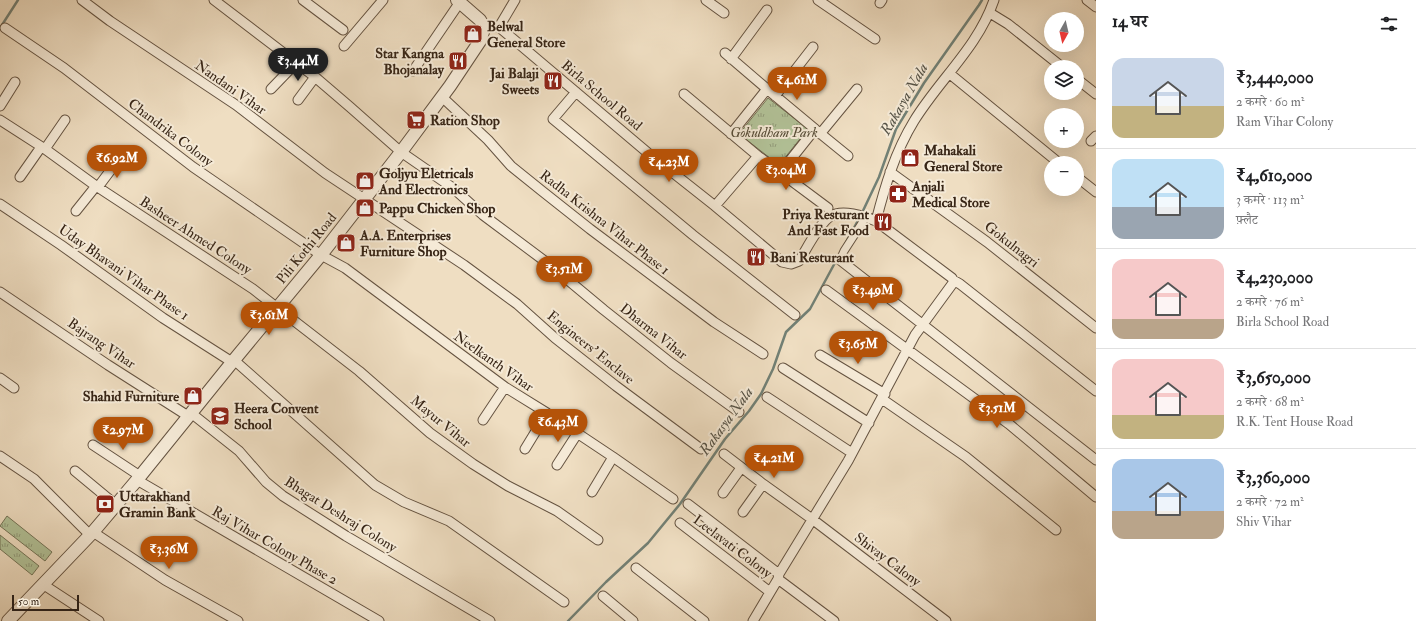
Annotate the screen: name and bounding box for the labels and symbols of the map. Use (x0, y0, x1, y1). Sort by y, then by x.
north arrow (1044, 12, 1084, 52)
place label: Belwal General Store (487, 18, 565, 51)
shop icon: Belwal General Store (462, 23, 484, 45)
place label: Star Kangna Bhojanalay (375, 45, 445, 79)
pin: ₹3.44M (265, 48, 331, 82)
restaurant icon: Star Kangna Bhojanalay (447, 50, 469, 72)
street label: Nandani Vihar (192, 56, 270, 119)
street label: Birla School Road (558, 57, 646, 134)
water label: Rakasya Nala (876, 60, 933, 139)
place label: Jai Balaji Sweets (489, 65, 539, 98)
pin: ₹4.61M (764, 67, 830, 101)
restaurant icon: Jai Balaji Sweets (542, 70, 564, 92)
street label: Chandrika Colony (124, 95, 217, 171)
supermarket icon: Ration Shop (405, 109, 427, 131)
place label: Ration Shop (430, 112, 500, 130)
park label: Gokuldham Park (730, 124, 818, 141)
place label: Mahakali General Store (923, 142, 1002, 175)
pin: ₹6.92M (84, 145, 150, 179)
shop icon: Mahakali General Store (899, 147, 921, 169)
pin: ₹4.23M (636, 149, 702, 183)
pin: ₹3.04M (753, 157, 819, 191)
place label: Goljyu Eletricals And Electronics (378, 165, 473, 198)
street label: Radha Krishna Vihar Phase 1 (536, 166, 673, 278)
shop icon: Goljyu Eletricals And Electronics (354, 170, 376, 192)
place label: Anjali Medical Store (911, 178, 990, 211)
pharmacy icon: Anjali Medical Store (887, 183, 909, 205)
street label: Basheer Ahmed Colony (136, 193, 256, 279)
shop icon: Pappu Chicken Shop (354, 197, 376, 219)
place label: Pappu Chicken Shop (379, 200, 495, 218)
place label: Priya Resturant And Fast Food (782, 206, 869, 239)
street label: Pili Kothi Road (273, 209, 340, 287)
restaurant icon: Priya Resturant And Fast Food (872, 211, 894, 233)
street label: Gokulnagri (981, 218, 1043, 271)
street label: Uday Bhavani Vihar Phase 1 (55, 221, 192, 325)
place label: A.A. Enterprises Furniture Shop (359, 227, 451, 261)
shop icon: A.A. Enterprises Furniture Shop (335, 232, 357, 254)
restaurant icon: Bani Resturant (745, 246, 767, 268)
place label: Bani Resturant (770, 249, 854, 266)
pin: ₹3.51M (531, 256, 597, 290)
pin: ₹3.49M (840, 277, 906, 311)
street label: Dharma Vihar (617, 300, 691, 364)
pin: ₹3.61M (236, 302, 302, 336)
street label: Engineers' Enclave (544, 307, 638, 388)
street label: Bajrang Vihar (65, 315, 139, 373)
street label: Neelkanth Vihar (450, 328, 538, 396)
pin: ₹3.65M (825, 331, 891, 365)
water label: Rakasya Nala (695, 383, 758, 460)
shop icon: Shahid Furniture (182, 385, 204, 407)
place label: Shahid Furniture (83, 388, 179, 405)
street label: Mayur Vihar (407, 392, 475, 452)
pin: ₹3.51M (964, 395, 1030, 429)
place label: Heera Convent School (234, 400, 319, 433)
school or university icon: Heera Convent School (209, 405, 231, 427)
pin: ₹6.43M (525, 409, 591, 443)
pin: ₹2.97M (90, 417, 156, 451)
pin: ₹4.21M (741, 445, 807, 479)
street label: Bhagat Deshraj Colony (281, 473, 401, 557)
place label: Uttarakhand Gramin Bank (119, 488, 196, 521)
bank icon: Uttarakhand Gramin Bank (94, 493, 116, 515)
street label: Raj Vihar Colony Phase 2 (208, 503, 341, 589)
street label: Leelavati Colony (689, 511, 776, 583)
street label: Shivay Calony (850, 529, 925, 591)
pin: ₹3.36M (136, 536, 202, 570)
scale bar (12, 593, 79, 612)

